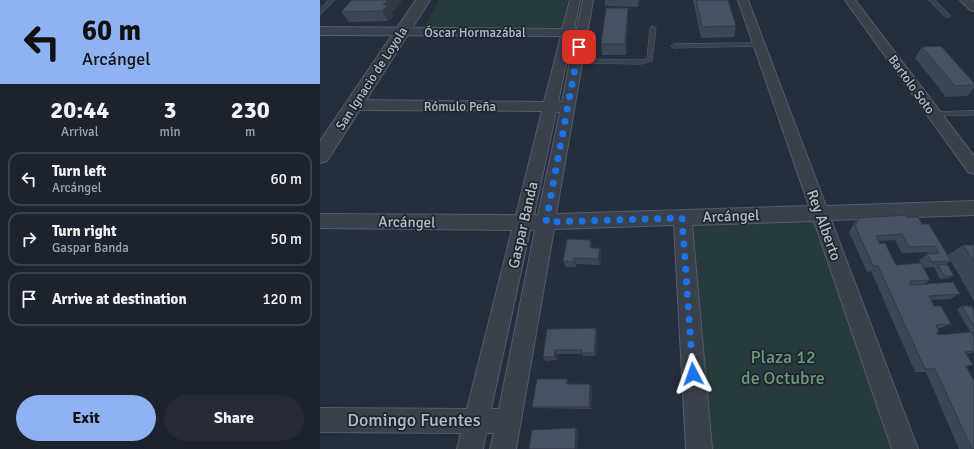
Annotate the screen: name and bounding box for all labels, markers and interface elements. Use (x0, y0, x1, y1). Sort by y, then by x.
text: 60 m (82, 14, 141, 48)
icon: left (16, 16, 68, 68)
street label: San Ignacio de Loyola (332, 24, 411, 133)
street label: Óscar Hormazábal (424, 25, 526, 41)
pin (562, 30, 596, 64)
icon: arrive (568, 36, 590, 58)
text: Arcángel (82, 48, 151, 70)
street label: Bartolo Soto (884, 52, 938, 117)
text: 20:44 (50, 95, 109, 125)
text: 3 (164, 95, 176, 125)
text: 230 (231, 95, 270, 125)
street label: Rómulo Peña (424, 99, 496, 115)
text: Arrival (61, 124, 98, 140)
text: min (160, 124, 181, 140)
text: m (245, 124, 255, 140)
text: Turn left (52, 162, 106, 180)
icon: left (18, 168, 40, 190)
text: 60 m (271, 170, 302, 188)
text: Arcángel (52, 180, 101, 196)
street label: Gaspar Banda (504, 180, 542, 270)
street label: Rey Alberto (803, 187, 845, 263)
street label: Arcángel (702, 206, 760, 226)
street label: Arcángel (378, 213, 436, 231)
text: Turn right (52, 222, 117, 240)
icon: right (18, 228, 40, 250)
text: 50 m (271, 230, 302, 248)
text: Gaspar Banda (52, 240, 129, 256)
icon: arrive (18, 288, 40, 310)
text: Arrive at destination (52, 290, 187, 308)
text: 120 m (262, 290, 302, 308)
park label: Plaza 12 de Octubre (741, 346, 825, 389)
position arrow (672, 353, 714, 395)
button: Exit (16, 395, 156, 441)
button: Share (164, 395, 304, 441)
street label: Domingo Fuentes (347, 409, 481, 431)

